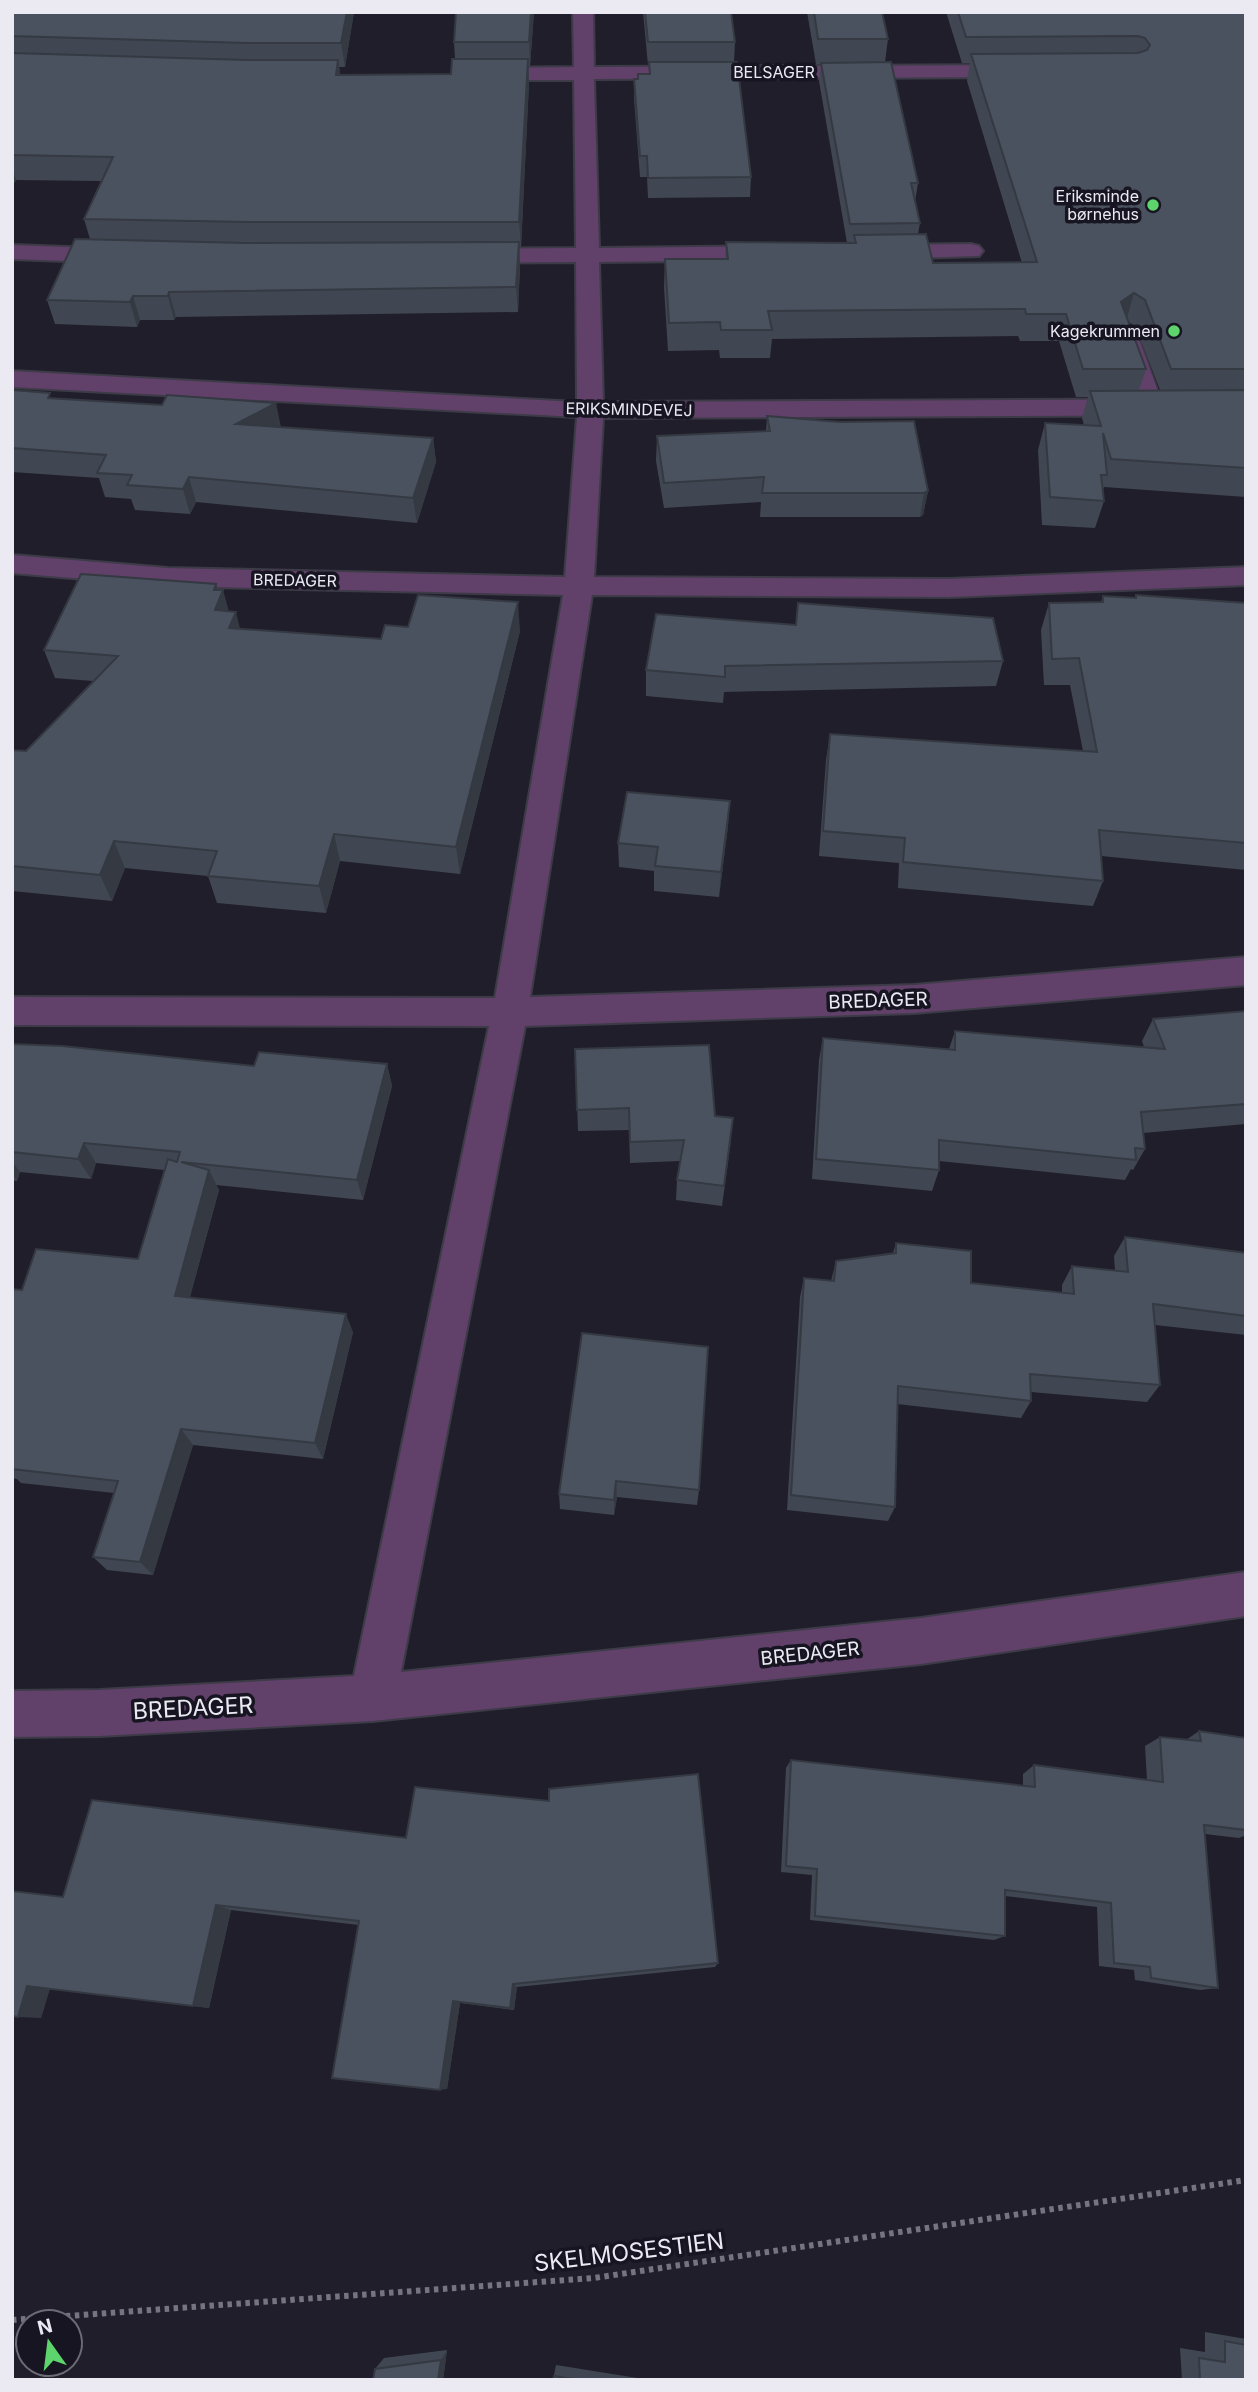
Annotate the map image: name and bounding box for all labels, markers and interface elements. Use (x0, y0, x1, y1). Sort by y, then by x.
street label: BELSAGER (733, 62, 815, 82)
place label: Eriksminde børnehus (1056, 186, 1139, 224)
marker: Eriksminde børnehus (1145, 197, 1161, 213)
place label: Kagekrummen (1050, 321, 1160, 341)
marker: Kagekrummen (1166, 323, 1182, 339)
street label: ERIKSMINDEVEJ (565, 398, 693, 420)
street label: BREDAGER (253, 569, 337, 591)
street label: BREDAGER (828, 987, 928, 1014)
street label: BREDAGER (759, 1637, 861, 1670)
street label: BREDAGER (132, 1691, 254, 1725)
street label: SKELMOSESTIEN (533, 2226, 725, 2278)
north arrow (14, 2308, 84, 2378)
text: N (35, 2314, 55, 2340)

